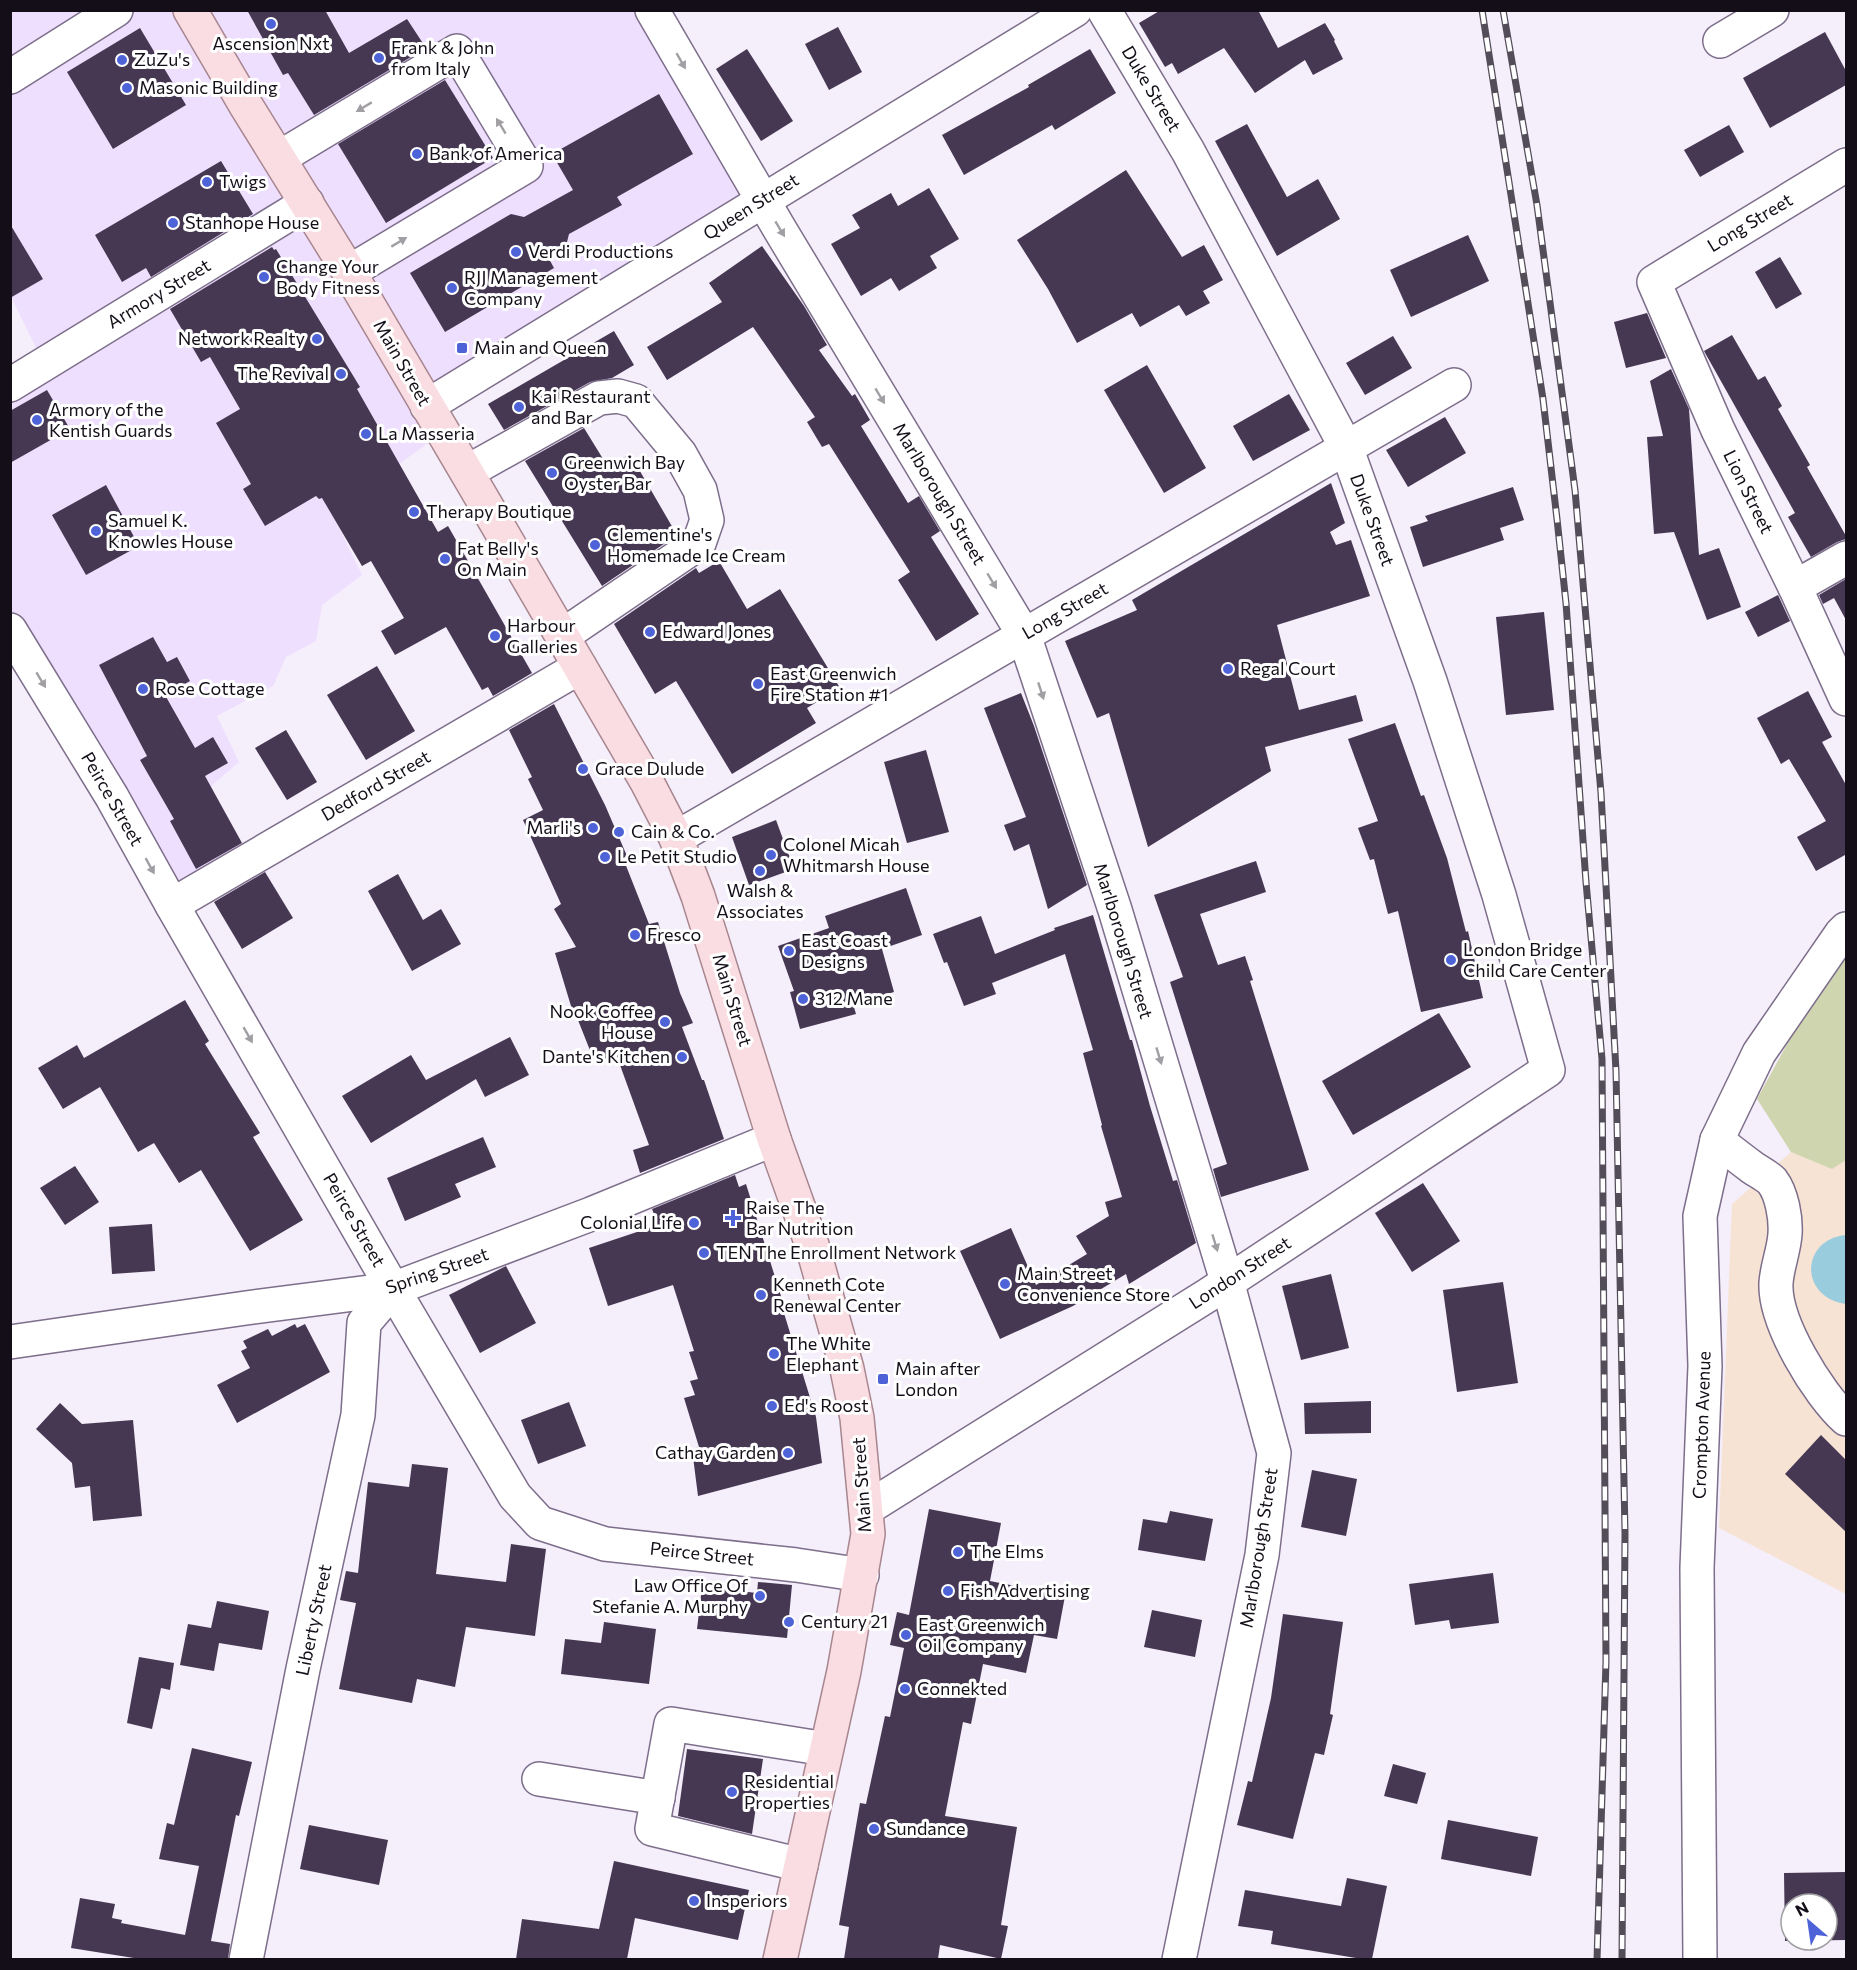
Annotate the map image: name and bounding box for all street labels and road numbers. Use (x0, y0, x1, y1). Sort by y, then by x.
street label: Duke Street (1118, 41, 1186, 136)
street label: Queen Street (699, 168, 802, 244)
street label: Long Street (1703, 188, 1796, 256)
street label: Armory Street (103, 254, 214, 333)
street label: Main Street (369, 316, 436, 409)
street label: Marlborough Street (889, 419, 991, 568)
street label: Lion Street (1719, 446, 1779, 537)
street label: Duke Street (1346, 471, 1400, 569)
street label: Long Street (1018, 577, 1111, 644)
street label: Dedford Street (317, 745, 434, 825)
street label: Peirce Street (77, 748, 149, 849)
street label: Marlborough Street (1090, 860, 1158, 1021)
street label: Main Street (708, 951, 757, 1049)
street label: Peirce Street (319, 1169, 391, 1270)
street label: London Street (1184, 1231, 1295, 1313)
street label: Spring Street (382, 1242, 491, 1298)
street label: Crompton Avenue (1687, 1351, 1715, 1499)
street label: Main Street (847, 1437, 875, 1534)
street label: Marlborough Street (1234, 1466, 1282, 1629)
street label: Peirce Street (649, 1537, 755, 1569)
street label: Liberty Street (290, 1562, 336, 1677)

